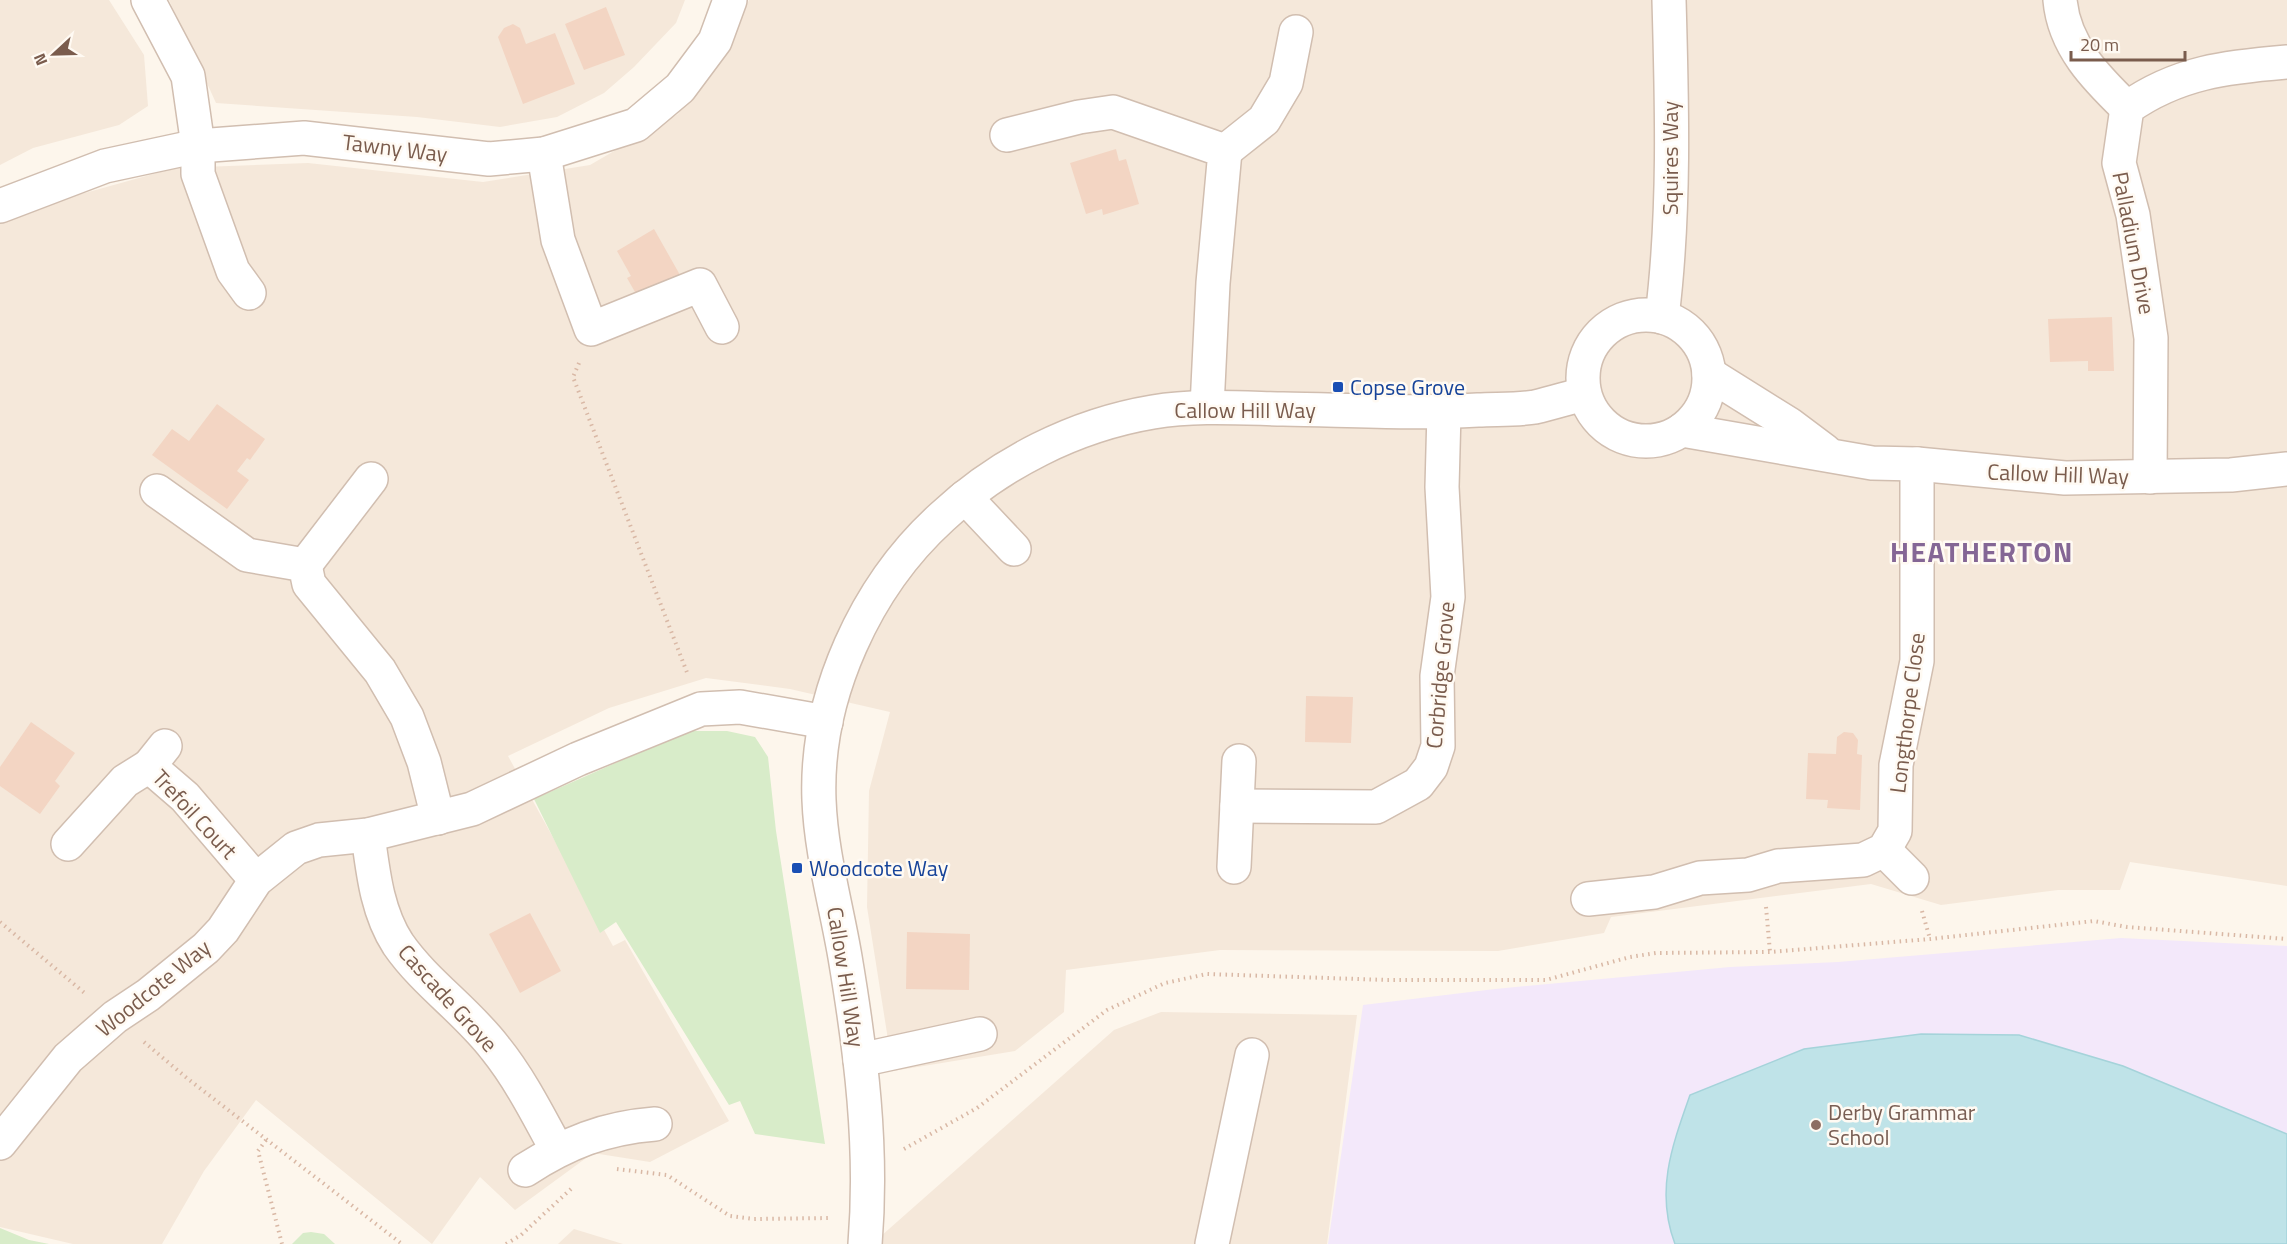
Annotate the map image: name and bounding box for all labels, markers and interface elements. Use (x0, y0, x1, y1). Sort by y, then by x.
north arrow (24, 24, 84, 84)
scale bar (2071, 24, 2185, 62)
text: 20 m (2080, 31, 2119, 58)
text: N (27, 50, 53, 69)
street label: Squires Way (1653, 100, 1687, 215)
street label: Tawny Way (341, 125, 450, 171)
street label: Palladium Drive (2104, 169, 2164, 317)
place label: Copse Grove (1350, 370, 1465, 404)
marker: Copse Grove (1331, 380, 1345, 394)
street label: Callow Hill Way (1174, 393, 1316, 427)
street label: Callow Hill Way (1987, 455, 2130, 493)
district label: HEATHERTON (1890, 530, 2074, 573)
street label: Corbridge Grove (1417, 600, 1463, 750)
street label: Longthorpe Close (1880, 631, 1934, 795)
street label: Trefoil Court (144, 761, 246, 867)
place label: Woodcote Way (809, 851, 949, 885)
marker: Woodcote Way (790, 861, 804, 875)
street label: Callow Hill Way (818, 904, 874, 1050)
street label: Woodcote Way (88, 931, 218, 1045)
street label: Cascade Grove (390, 936, 506, 1060)
place label: Derby Grammar School (1828, 1095, 1976, 1154)
marker: Derby Grammar School (1809, 1118, 1823, 1132)

